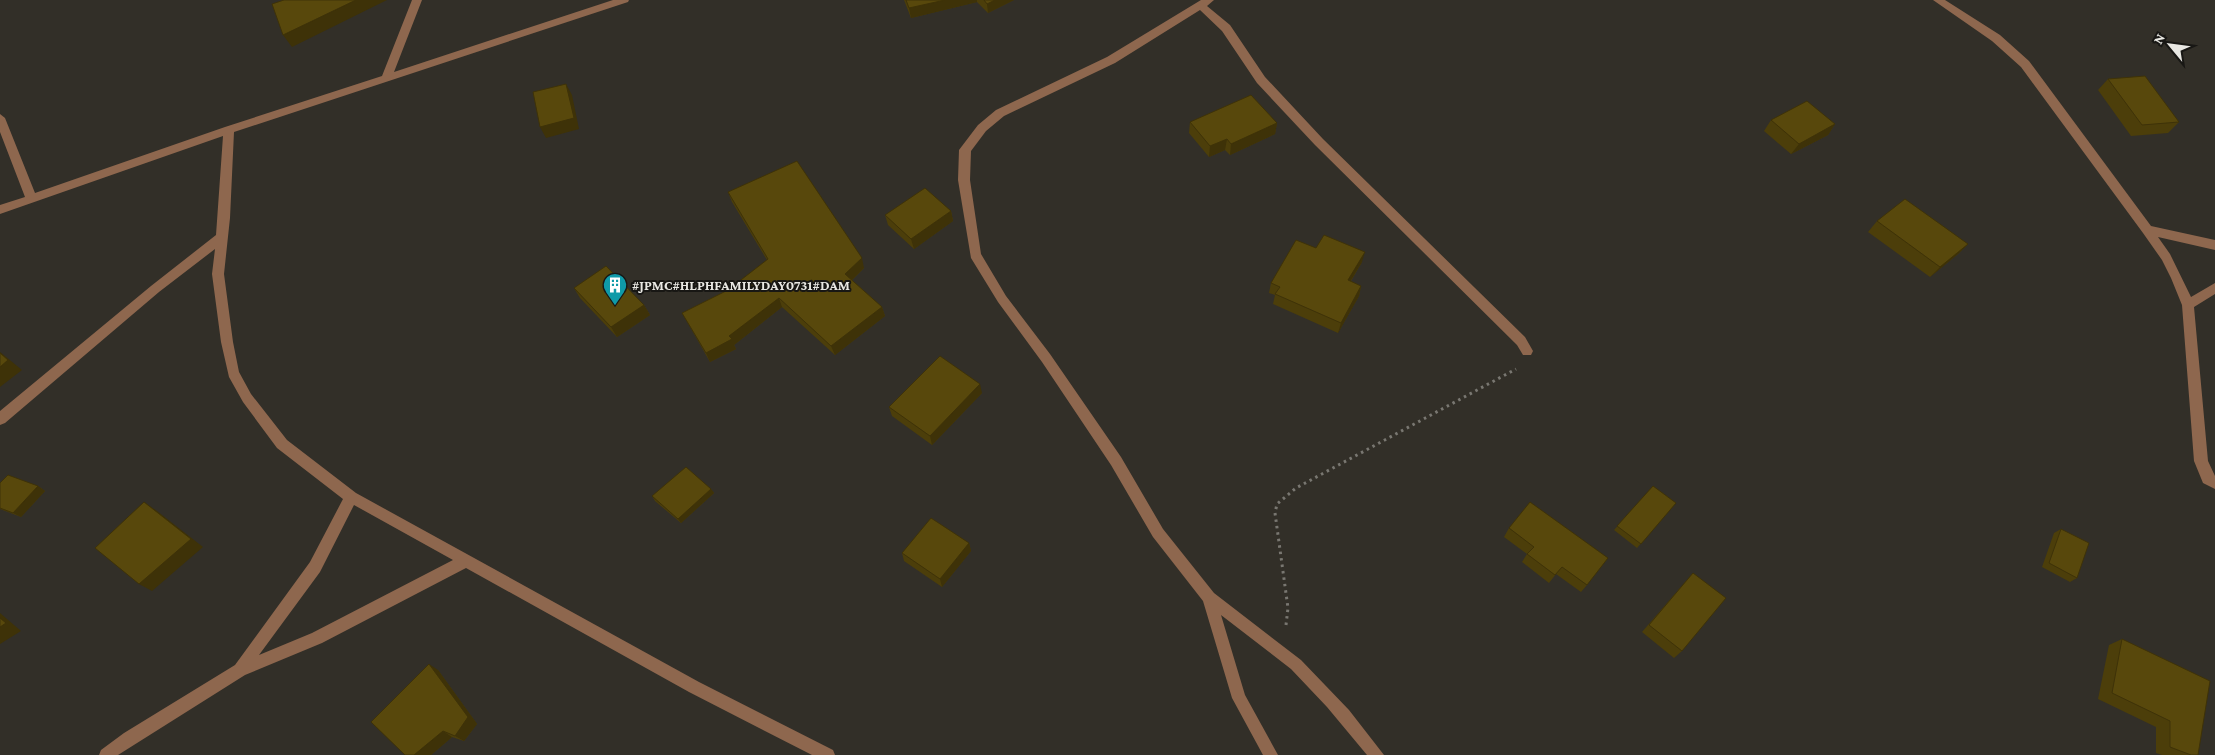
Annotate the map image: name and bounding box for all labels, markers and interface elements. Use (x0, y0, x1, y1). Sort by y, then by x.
north arrow (2145, 20, 2195, 70)
text: N (2149, 30, 2168, 47)
building icon: #JPMC#HLPHFAMILYDAY0731#DAM (602, 272, 628, 306)
place label: #JPMC#HLPHFAMILYDAY0731#DAM (632, 277, 850, 293)

